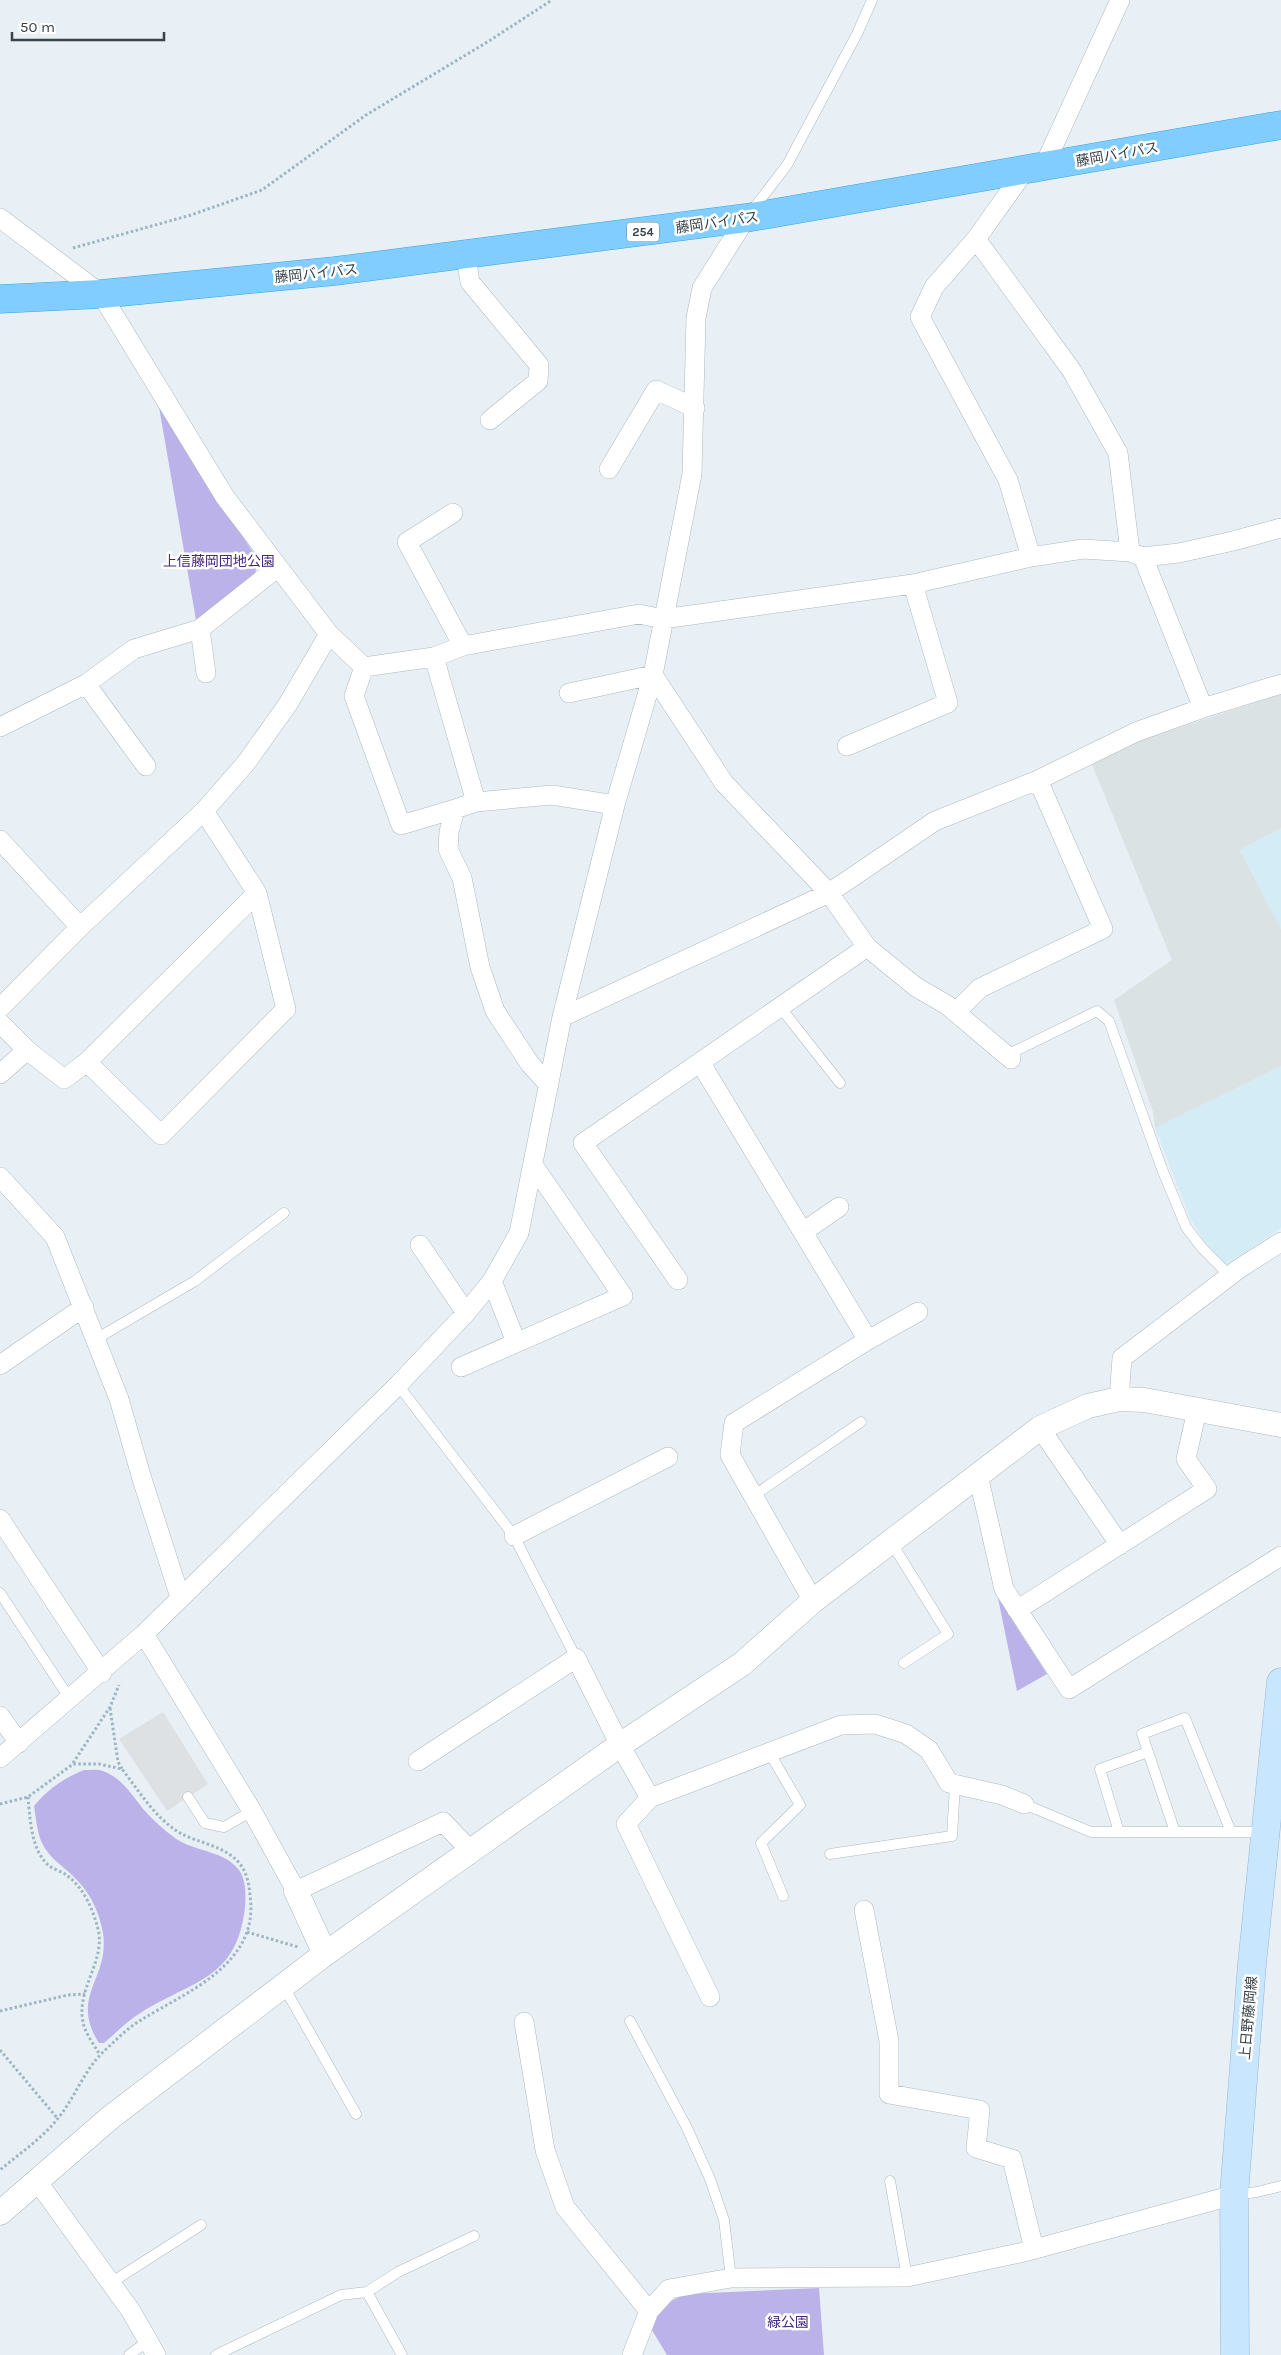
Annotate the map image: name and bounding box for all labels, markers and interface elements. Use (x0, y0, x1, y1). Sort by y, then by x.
scale bar (12, 10, 165, 42)
text: 50 m (20, 18, 55, 36)
street label: 藤岡バイパス (1074, 139, 1160, 170)
street label: 藤岡バイパス (674, 208, 760, 237)
road number: 254 (627, 222, 659, 242)
street label: 藤岡バイパス (274, 261, 359, 286)
park label: 上信藤岡団地公園 (163, 553, 275, 570)
street label: 上日野藤岡線 (1236, 1975, 1261, 2061)
park label: 緑公園 (767, 2314, 809, 2331)

